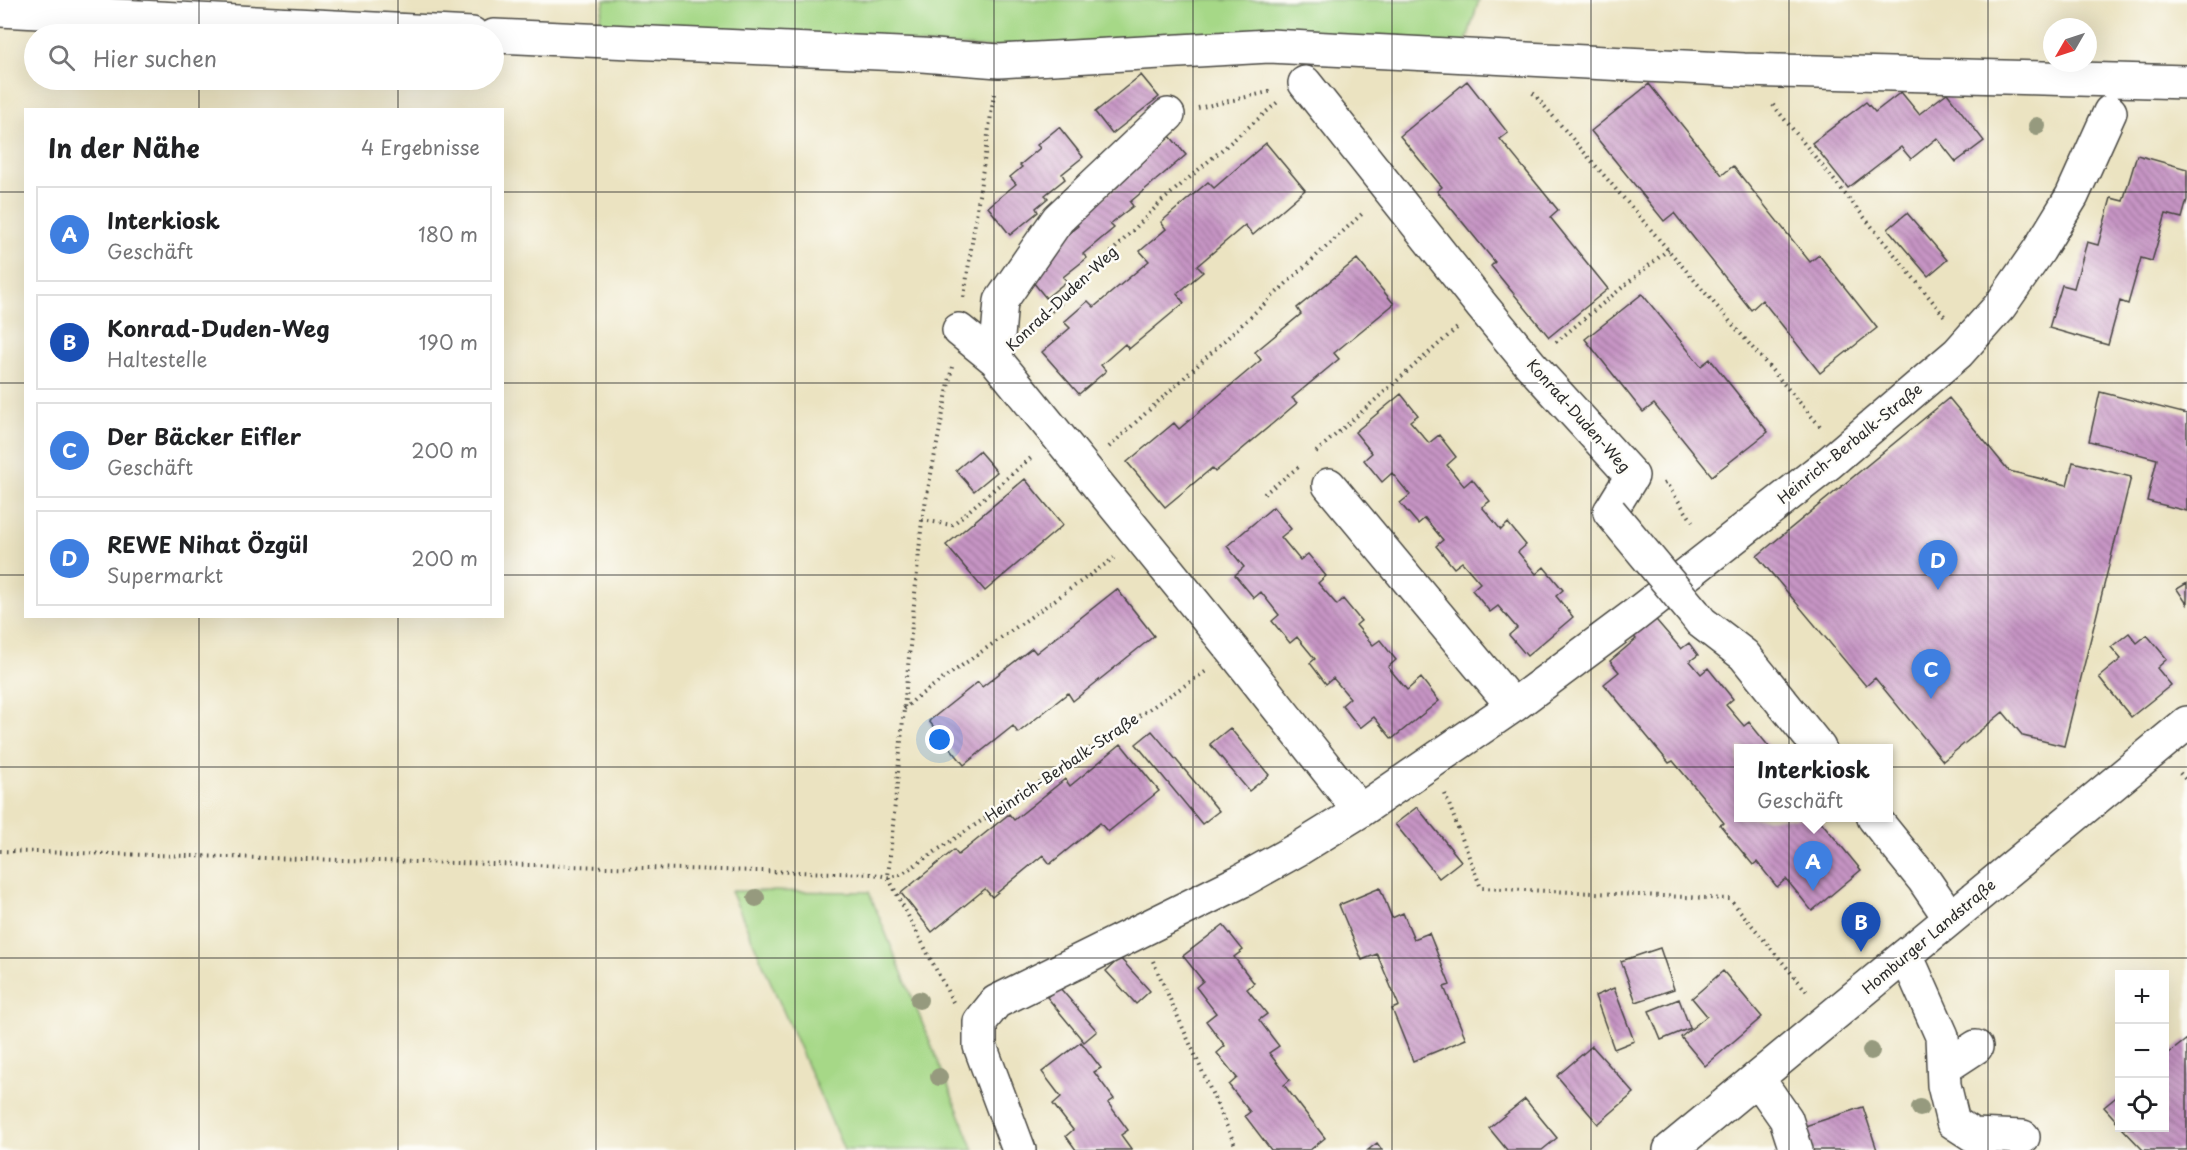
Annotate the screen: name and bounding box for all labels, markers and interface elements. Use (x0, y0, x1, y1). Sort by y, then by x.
north arrow (2043, 18, 2097, 72)
search box (24, 24, 504, 90)
icon: search (45, 41, 78, 74)
text: Hier suchen (93, 41, 217, 74)
text: In der Nähe (48, 128, 200, 167)
text: 4 Ergebnisse (361, 132, 480, 162)
text: Interkiosk (107, 203, 220, 236)
text: A (62, 219, 77, 249)
text: 180 m (418, 219, 478, 249)
text: Geschäft (107, 236, 193, 266)
street label: Konrad-Duden-Weg (1000, 240, 1122, 356)
text: Konrad-Duden-Weg (107, 311, 330, 344)
text: B (63, 327, 76, 357)
text: 190 m (419, 327, 478, 357)
text: Haltestelle (107, 344, 207, 374)
street label: Konrad-Duden-Weg (1522, 353, 1636, 477)
street label: Heinrich-Berbalk-Straße (1772, 377, 1927, 509)
text: Der Bäcker Eifler (107, 419, 301, 452)
text: C (62, 435, 77, 465)
text: 200 m (411, 435, 478, 465)
text: Geschäft (107, 452, 193, 482)
text: REWE Nihat Özgül (107, 527, 308, 560)
pin: D (1918, 540, 1958, 590)
text: D (62, 543, 77, 573)
text: 200 m (411, 543, 478, 573)
text: Supermarkt (107, 560, 223, 590)
pin: C (1912, 650, 1950, 699)
street label: Heinrich-Berbalk-Straße (980, 707, 1143, 827)
your location (925, 725, 954, 754)
popup (1734, 744, 1893, 822)
text: Interkiosk (1757, 752, 1870, 785)
text: Geschäft (1757, 785, 1843, 815)
pin: A (1794, 842, 1832, 891)
street label: Homburger Landstraße (1856, 873, 2000, 999)
pin: B (1842, 902, 1880, 952)
map controls (2115, 970, 2169, 1132)
button: + (2115, 970, 2169, 1024)
button: − (2115, 1024, 2169, 1078)
button: locate (2115, 1078, 2169, 1132)

